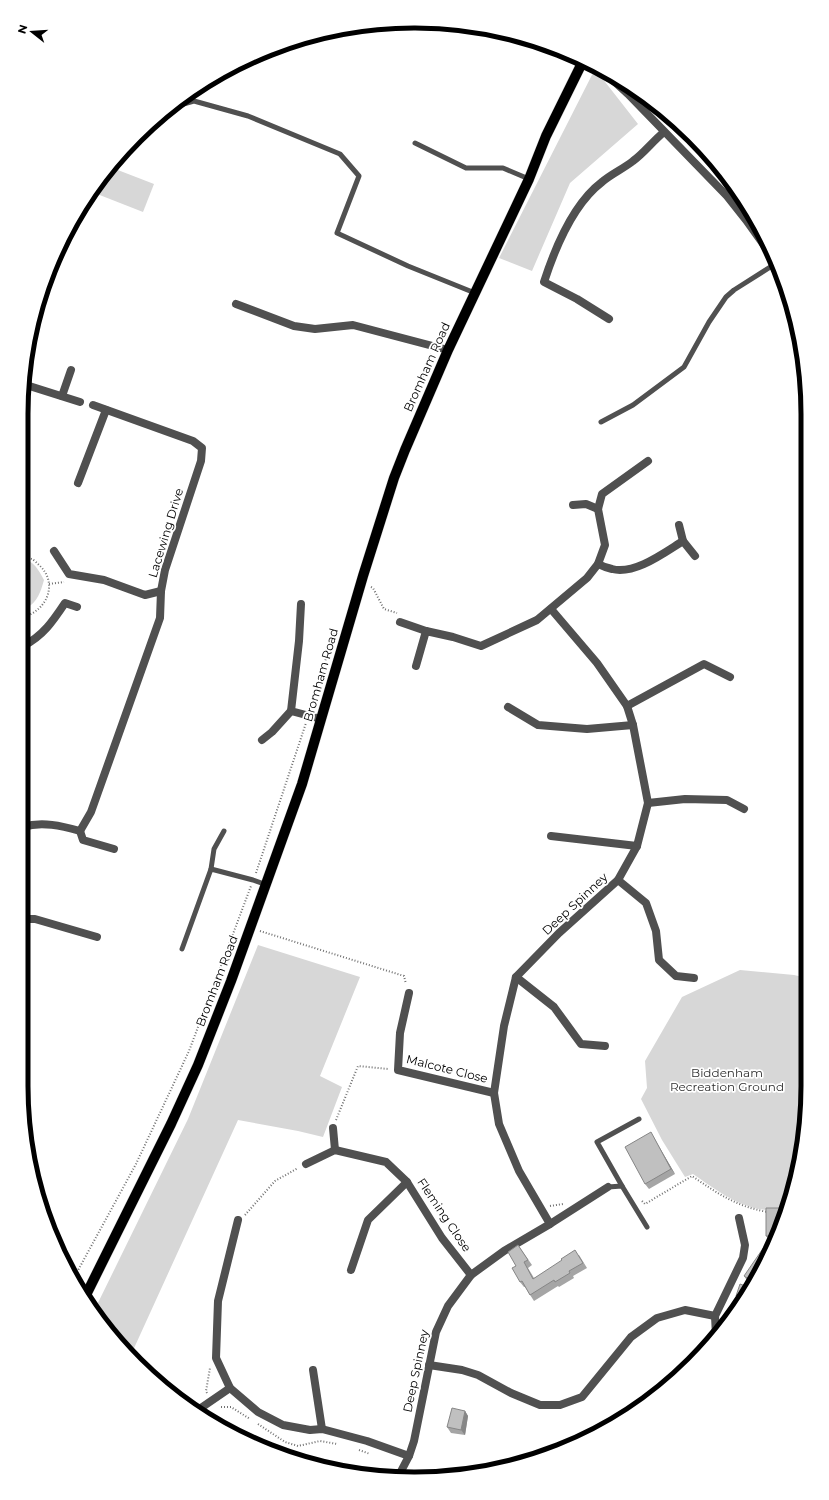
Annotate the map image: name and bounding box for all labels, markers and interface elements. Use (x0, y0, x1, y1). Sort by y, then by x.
north arrow (12, 12, 52, 52)
text: N (14, 23, 30, 35)
street label: Bromham Road (400, 320, 453, 414)
street label: Lacewing Drive (145, 486, 186, 579)
street label: Bromham Road (300, 626, 341, 723)
street label: Deep Spinney (539, 869, 611, 938)
street label: Bromham Road (192, 933, 241, 1029)
street label: Malcote Close (405, 1051, 489, 1086)
park label: Biddenham Recreation Ground (670, 1065, 784, 1094)
street label: Fleming Close (414, 1175, 475, 1255)
street label: Deep Spinney (399, 1328, 432, 1414)

